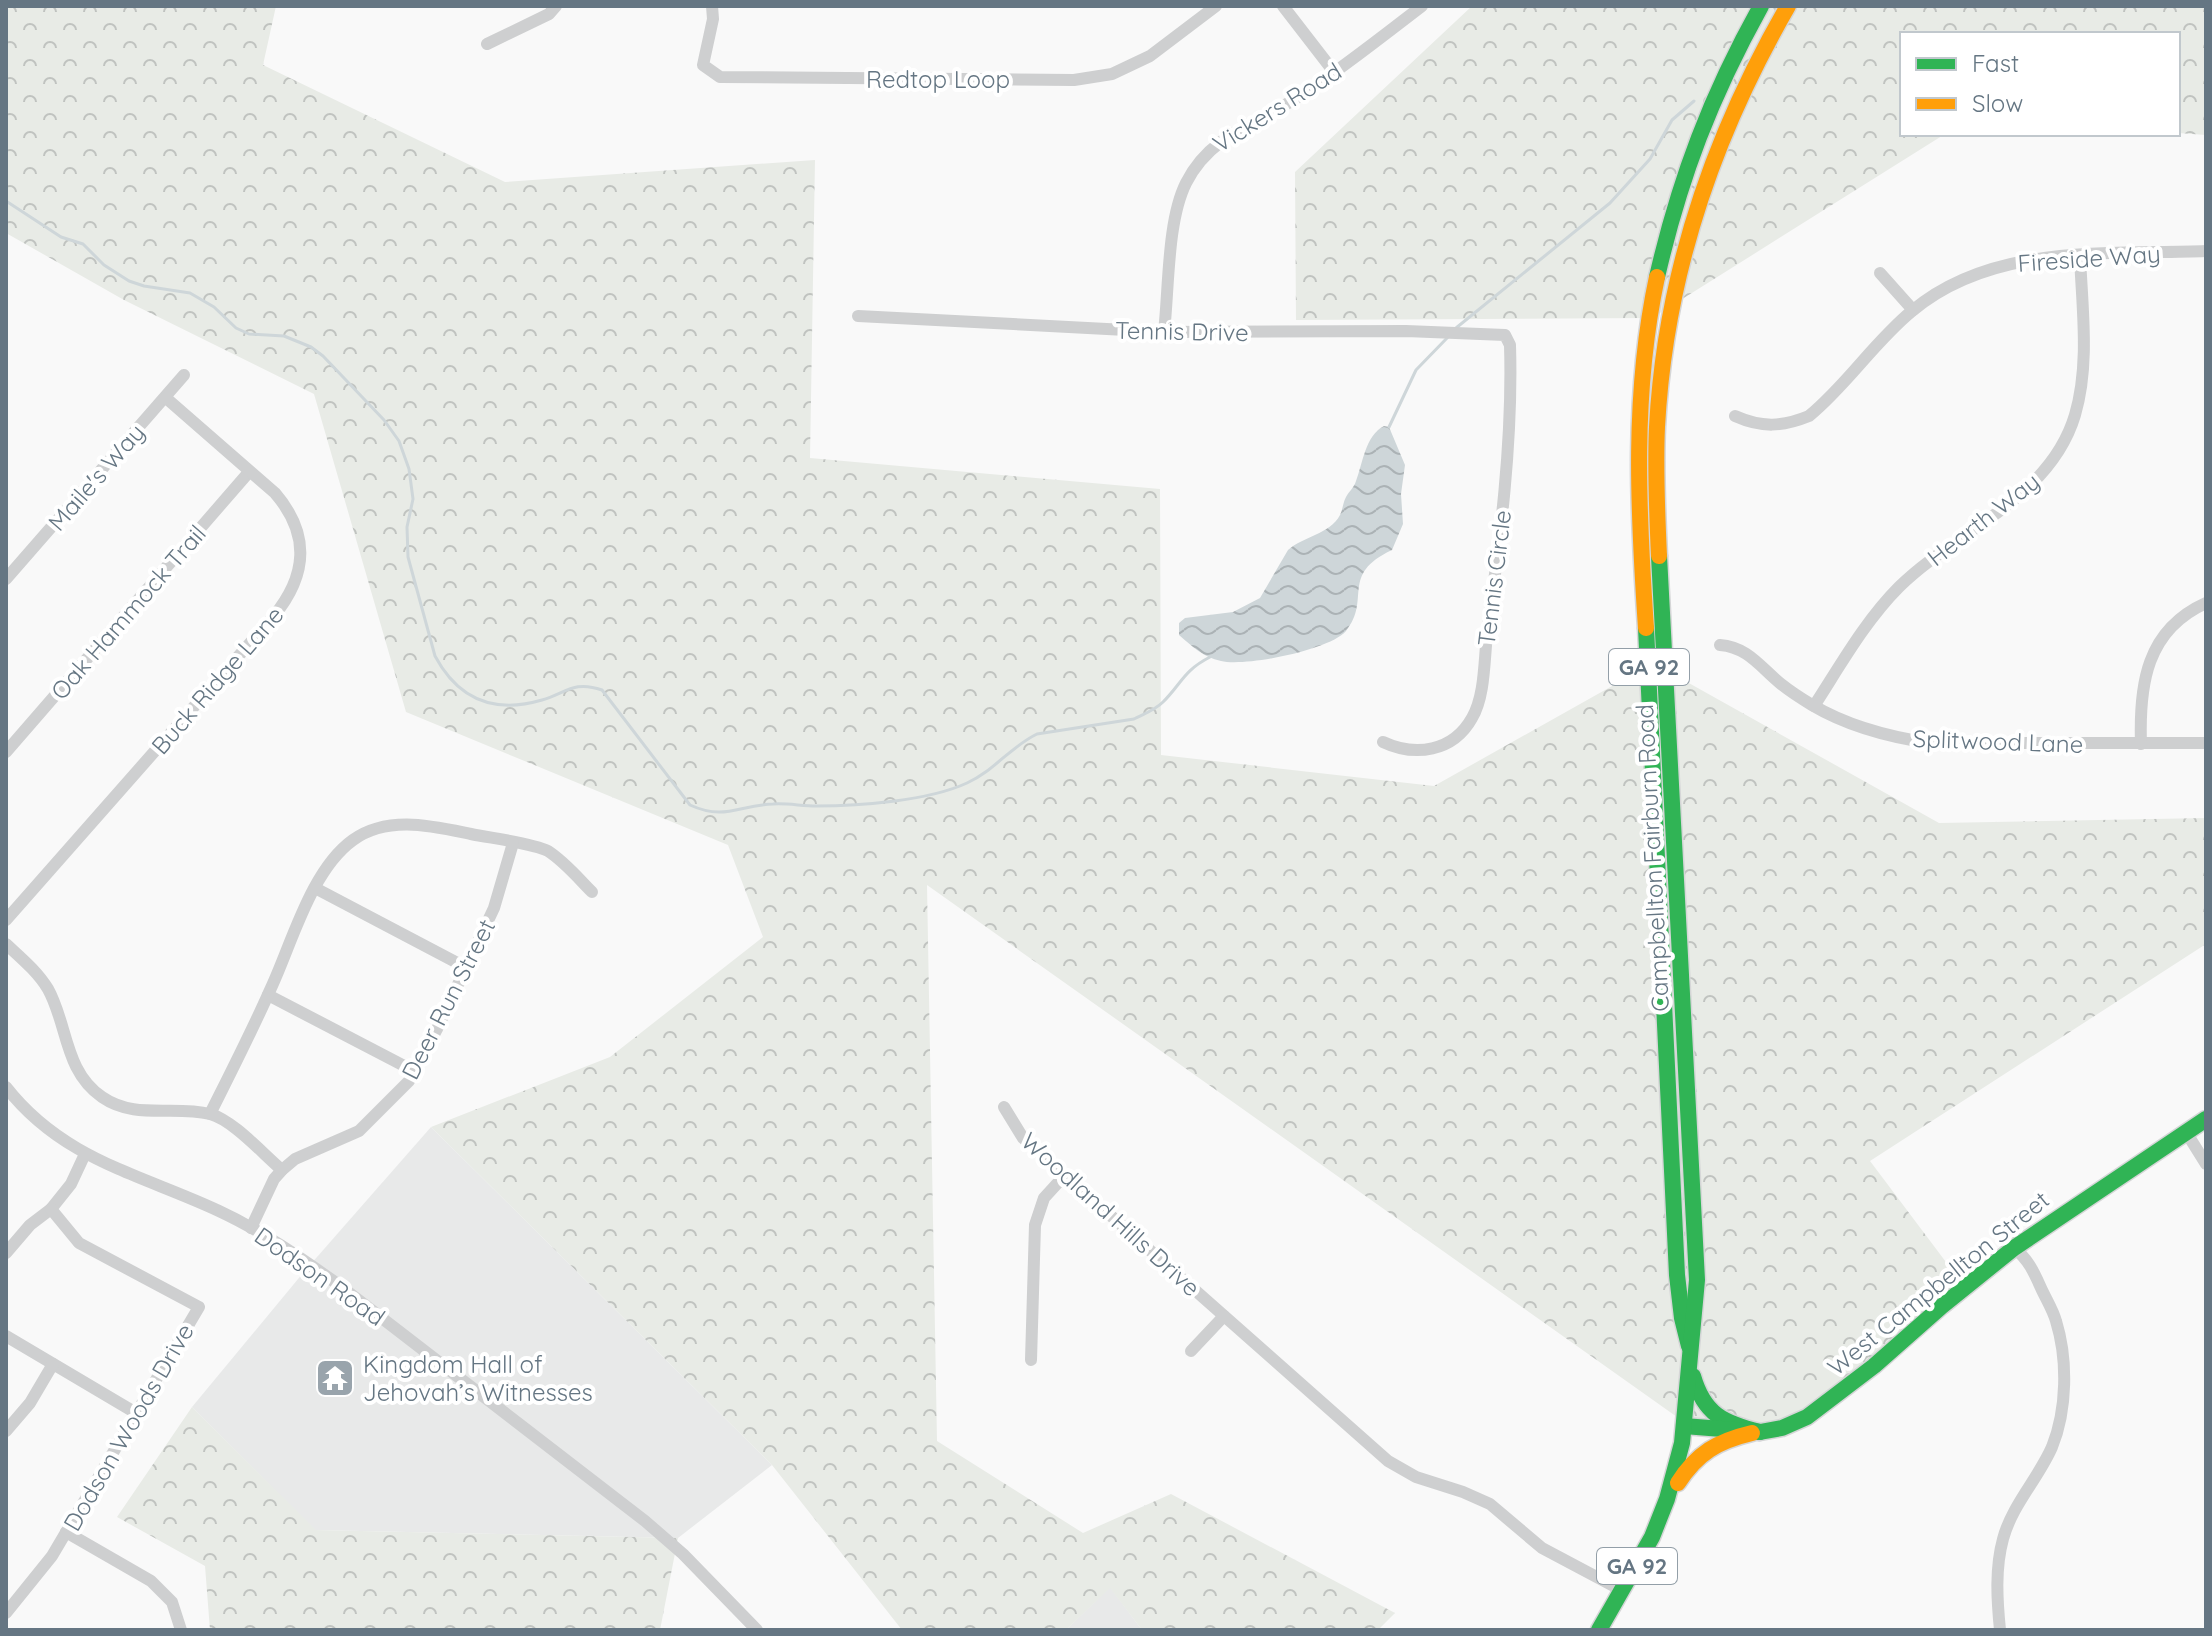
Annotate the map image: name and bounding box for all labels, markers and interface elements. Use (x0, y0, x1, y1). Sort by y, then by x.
legend (1900, 32, 2180, 136)
text: Fast (1972, 48, 2019, 78)
street label: Vickers Road (1207, 56, 1347, 158)
street label: Redtop Loop (866, 64, 1010, 94)
text: Slow (1972, 88, 2023, 118)
street label: Fireside Way (2017, 238, 2161, 278)
street label: Tennis Drive (1115, 315, 1249, 347)
street label: Maile's Way (41, 417, 151, 537)
street label: Hearth Way (1921, 466, 2045, 572)
street label: Tennis Circle (1471, 508, 1517, 648)
street label: Oak Hammock Trail (44, 519, 212, 705)
street label: Buck Ridge Lane (145, 600, 289, 760)
road number: GA 92 (1609, 649, 1689, 685)
street label: Campbellton Fairburn Road (1629, 703, 1675, 1013)
street label: Splitwood Lane (1912, 723, 2084, 759)
street label: Deer Run Street (395, 914, 501, 1084)
street label: Woodland Hills Drive (1015, 1126, 1207, 1302)
street label: West Campbellton Street (1821, 1184, 2055, 1382)
street label: Dodson Road (249, 1220, 391, 1332)
street label: Dodson Woods Drive (56, 1318, 200, 1536)
place label: Kingdom Hall of Jehovah’s Witnesses (363, 1349, 593, 1407)
temple icon: Kingdom Hall of Jehovah’s Witnesses (314, 1357, 356, 1399)
road number: GA 92 (1597, 1548, 1677, 1584)

